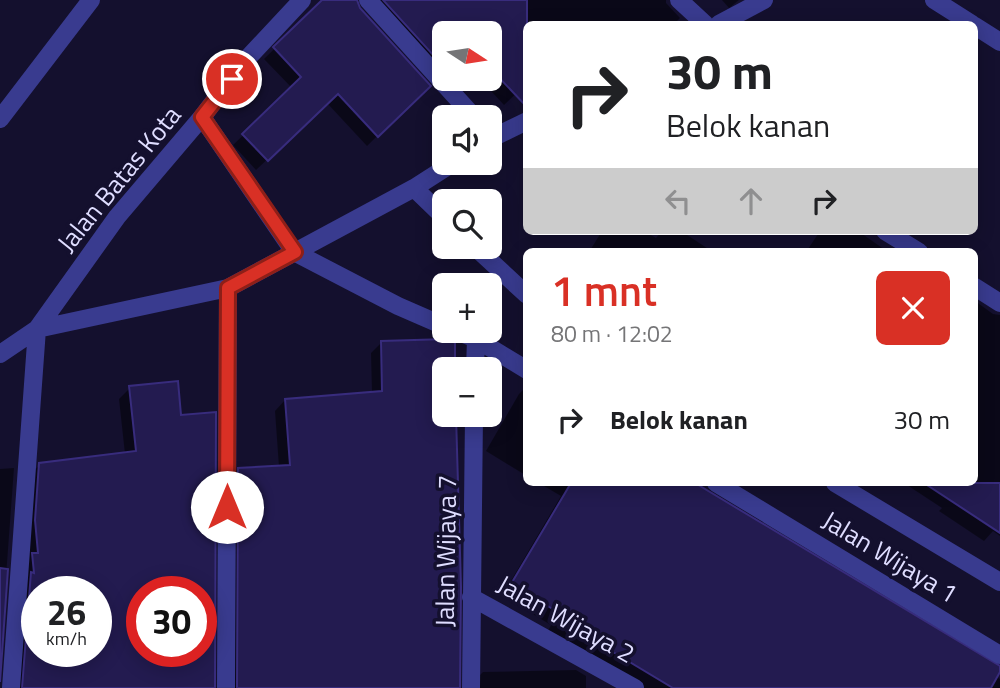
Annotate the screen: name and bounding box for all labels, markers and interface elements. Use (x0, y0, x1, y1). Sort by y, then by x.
north arrow (432, 21, 502, 91)
map controls (432, 21, 502, 427)
text: 30 m (666, 33, 773, 108)
pin (202, 49, 262, 109)
icon: right (551, 49, 642, 140)
icon: arrive (213, 60, 251, 98)
street label: Jalan Batas Kota (47, 97, 190, 260)
text: Belok kanan (666, 101, 830, 149)
button: sound (432, 105, 502, 175)
icon: left (659, 182, 697, 220)
icon: ahead (732, 182, 770, 220)
icon: right (805, 182, 843, 220)
button: search (432, 189, 502, 259)
text: 1 mnt (551, 258, 657, 322)
button: close (876, 271, 950, 345)
button: + (432, 273, 502, 343)
text: 80 m · 12:02 (551, 316, 673, 351)
button: − (432, 357, 502, 427)
text: Belok kanan (610, 400, 748, 439)
text: 30 m (893, 400, 950, 439)
icon: right (551, 401, 589, 439)
position arrow (190, 470, 264, 544)
street label: Jalan Wijaya 7 (425, 475, 466, 627)
street label: Jalan Wijaya 1 (815, 501, 966, 612)
street label: Jalan Wijaya 2 (490, 565, 642, 673)
speed limit sign: 30 (126, 576, 217, 667)
text: 26 (47, 585, 86, 639)
text: km/h (46, 625, 87, 652)

